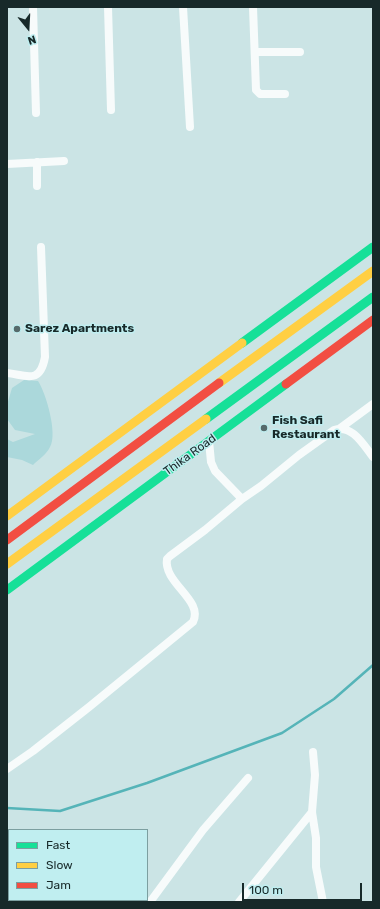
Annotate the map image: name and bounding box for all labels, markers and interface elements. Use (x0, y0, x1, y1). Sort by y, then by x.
north arrow (8, 8, 48, 48)
text: N (26, 32, 38, 47)
place label: Sarez Apartments (25, 322, 134, 336)
marker: Sarez Apartments (12, 324, 22, 334)
place label: Fish Safi Restaurant (272, 414, 340, 442)
marker: Fish Safi Restaurant (259, 423, 269, 433)
street label: Thika Road (161, 431, 219, 479)
legend (8, 829, 148, 901)
text: Fast (46, 838, 70, 852)
text: Slow (46, 858, 73, 872)
scale bar (244, 875, 364, 901)
text: Jam (46, 878, 71, 892)
text: 100 m (249, 883, 283, 897)

